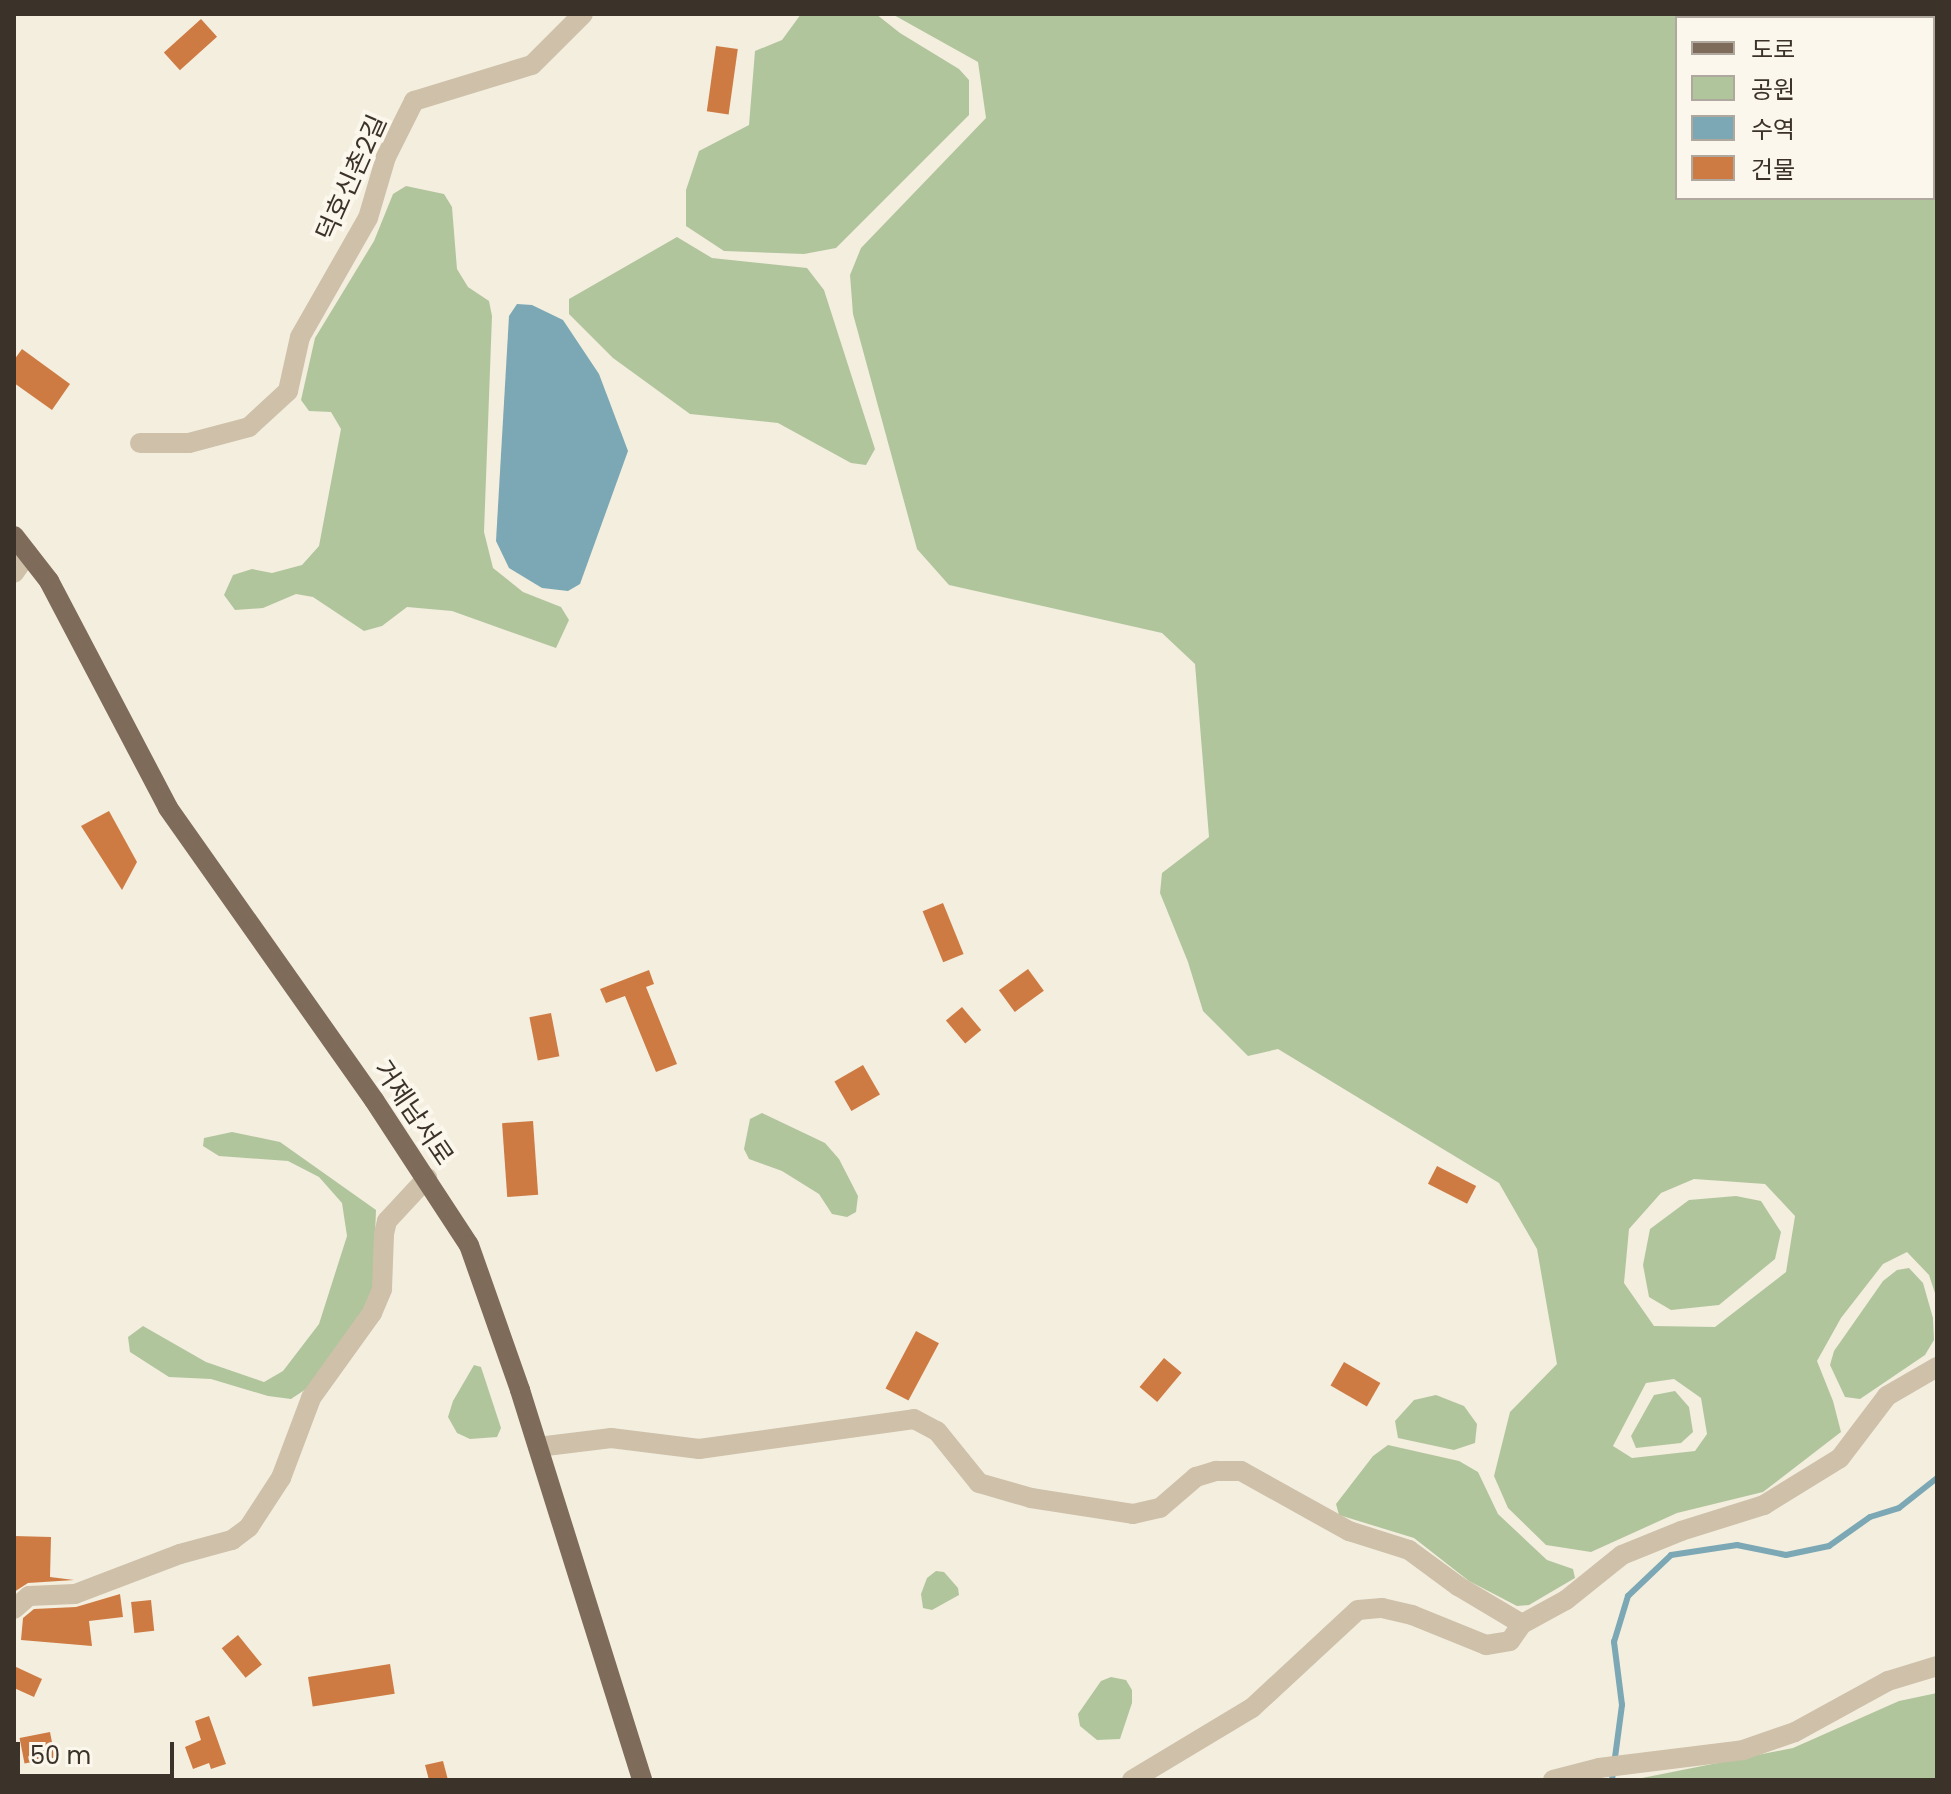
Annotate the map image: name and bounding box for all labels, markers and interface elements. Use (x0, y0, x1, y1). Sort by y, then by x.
legend (1675, 16, 1935, 200)
text: 도로 (1751, 33, 1795, 66)
text: 공원 (1751, 73, 1795, 106)
street label: 덕호신촌2길 (310, 110, 394, 246)
text: 수역 (1751, 113, 1795, 146)
text: 건물 (1751, 153, 1795, 186)
street label: 거제남서로 (367, 1055, 459, 1171)
scale bar (20, 1726, 178, 1776)
text: 50 m (30, 1739, 91, 1772)

